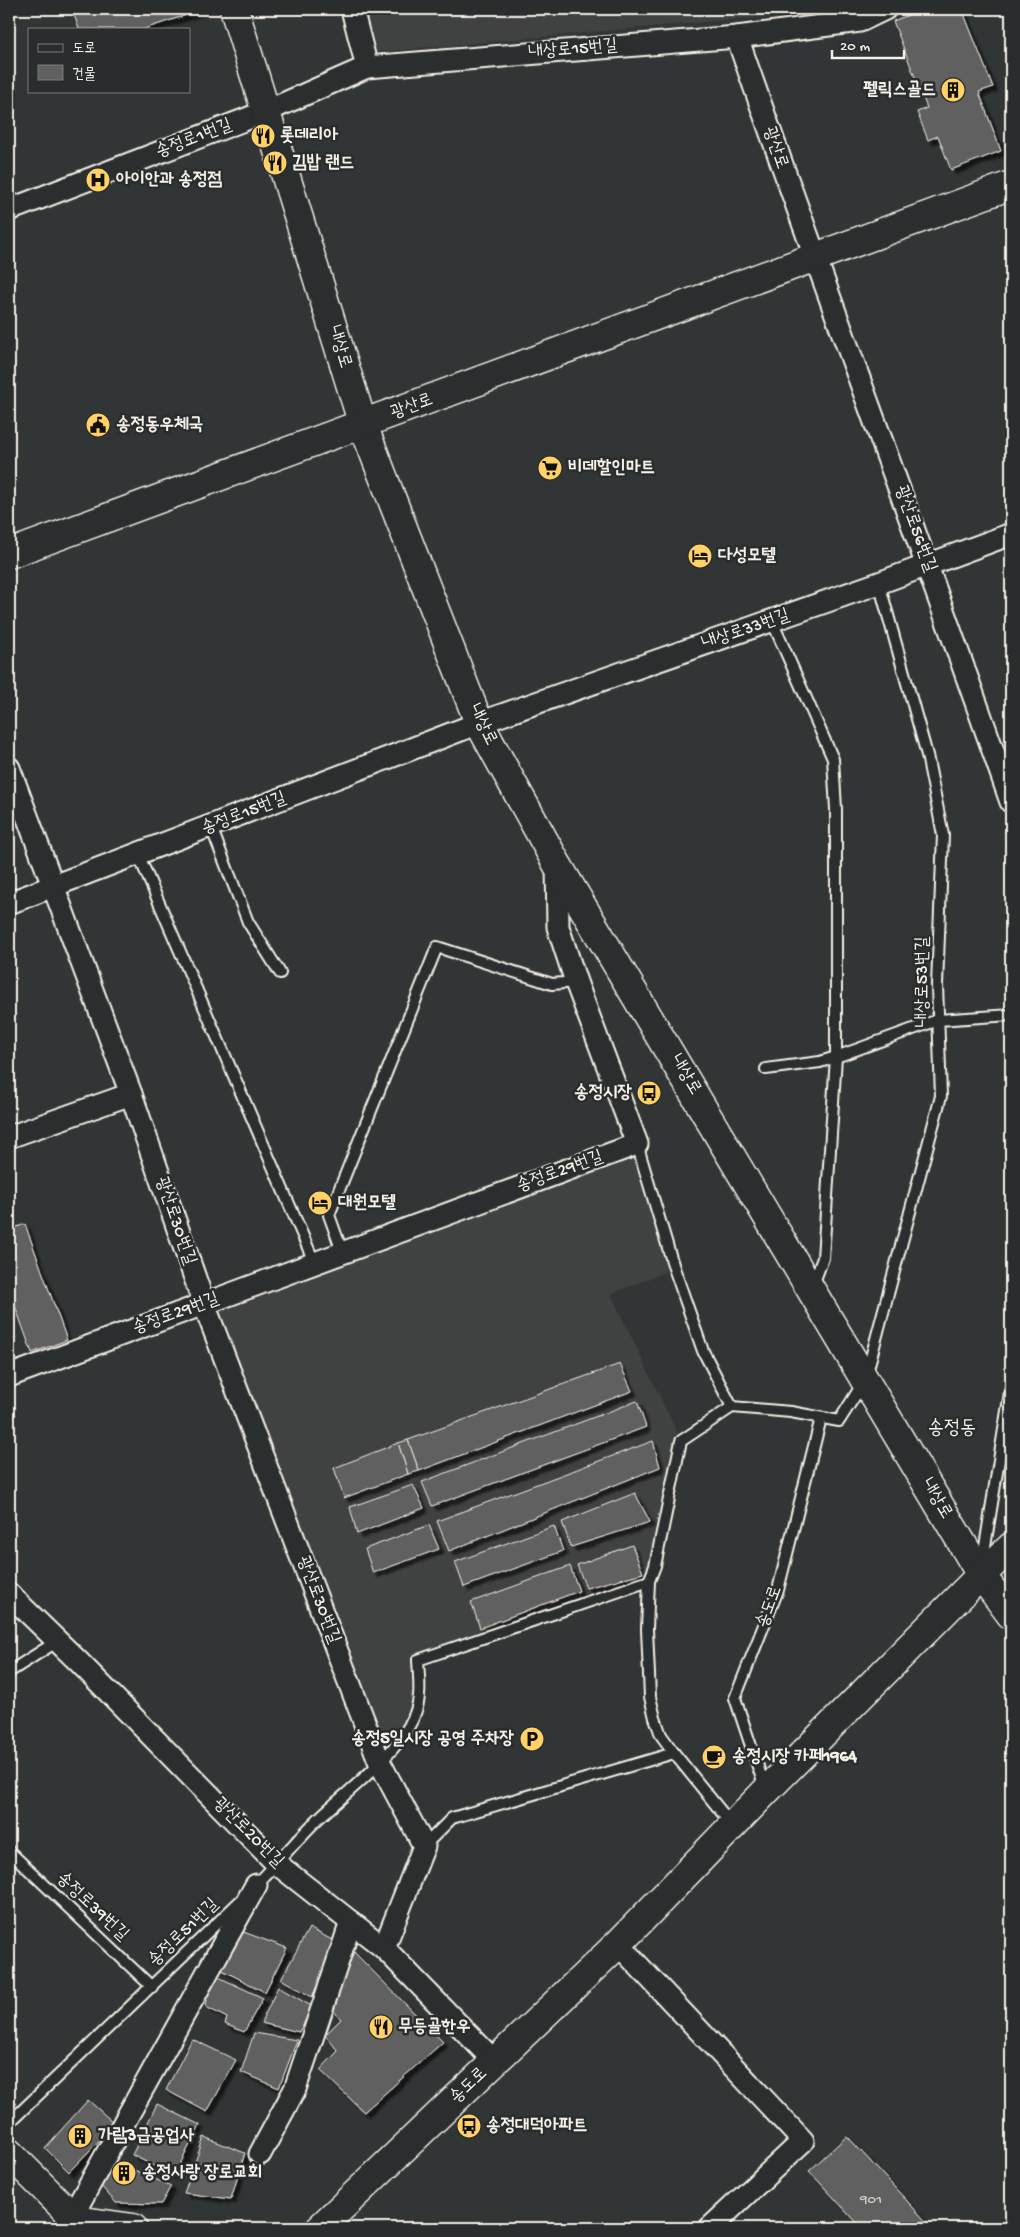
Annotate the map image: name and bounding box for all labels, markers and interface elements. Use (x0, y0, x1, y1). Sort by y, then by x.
legend (28, 28, 190, 92)
scale bar (832, 28, 905, 60)
street label: 내상로15번길 (528, 36, 619, 64)
text: 20 m (840, 38, 870, 56)
text: 도로 (72, 40, 96, 58)
text: 건물 (72, 66, 96, 84)
building icon: 펠릭스골드 (940, 77, 966, 103)
place label: 펠릭스골드 (864, 80, 936, 101)
street label: 송정로1번길 (153, 115, 235, 163)
restaurant icon: 롯데리아 (250, 123, 276, 149)
street label: 광산로 (758, 124, 792, 172)
place label: 롯데리아 (280, 126, 338, 147)
restaurant icon: 김밥 랜드 (262, 150, 288, 176)
place label: 김밥 랜드 (292, 153, 354, 174)
hospital icon: 아이안과 송정점 (85, 167, 111, 193)
place label: 아이안과 송정점 (116, 170, 222, 191)
street label: 내상로 (323, 323, 355, 371)
street label: 광산로 (388, 390, 436, 424)
public building icon: 송정동우체국 (85, 412, 111, 438)
place label: 송정동우체국 (116, 415, 203, 436)
supermarket icon: 비데할인마트 (537, 455, 563, 481)
place label: 비데할인마트 (568, 457, 655, 479)
street label: 광산로56번길 (890, 483, 941, 576)
hotel icon: 다성모텔 (687, 543, 713, 569)
place label: 다성모텔 (718, 546, 776, 567)
street label: 내상로33번길 (700, 605, 793, 655)
street label: 내상로 (463, 701, 501, 749)
street label: 송정로15번길 (199, 788, 290, 840)
street label: 내상로53번길 (913, 936, 934, 1028)
street label: 내상로 (665, 1051, 705, 1099)
bus stop icon: 송정시장 (636, 1080, 662, 1106)
place label: 송정시장 (574, 1083, 633, 1104)
street label: 송정로29번길 (514, 1147, 606, 1197)
street label: 광산로30번길 (150, 1174, 200, 1268)
hotel icon: 대원모텔 (307, 1190, 333, 1216)
place label: 대원모텔 (338, 1193, 396, 1214)
street label: 송정로29번길 (130, 1289, 222, 1339)
district label: 송정동 (928, 1417, 976, 1441)
street label: 내상로 (916, 1475, 956, 1523)
street label: 광산로30번길 (292, 1553, 344, 1647)
street label: 송도로 (753, 1583, 787, 1631)
parking icon: 송정5일시장 공영 주차장 (519, 1726, 545, 1752)
place label: 송정5일시장 공영 주차장 (351, 1729, 515, 1750)
cafe icon: 송정시장 카페1964 (701, 1744, 727, 1770)
place label: 송정시장 카페1964 (732, 1747, 858, 1768)
street label: 광산로20번길 (208, 1793, 288, 1873)
street label: 송정로39번길 (52, 1868, 133, 1946)
street label: 송정로51번길 (145, 1894, 224, 1972)
restaurant icon: 무등골한우 (368, 2014, 394, 2040)
place label: 무등골한우 (398, 2017, 470, 2038)
street label: 송도로 (446, 2063, 492, 2109)
bus stop icon: 송정대덕아파트 (456, 2113, 482, 2139)
place label: 송정대덕아파트 (486, 2116, 587, 2137)
building icon: 가람3급공업사 (67, 2123, 93, 2149)
place label: 가람3급공업사 (98, 2126, 195, 2147)
building icon: 송정사랑 장로교회 (111, 2160, 137, 2186)
place label: 송정사랑 장로교회 (142, 2163, 262, 2184)
house number: 901 (859, 2191, 882, 2209)

